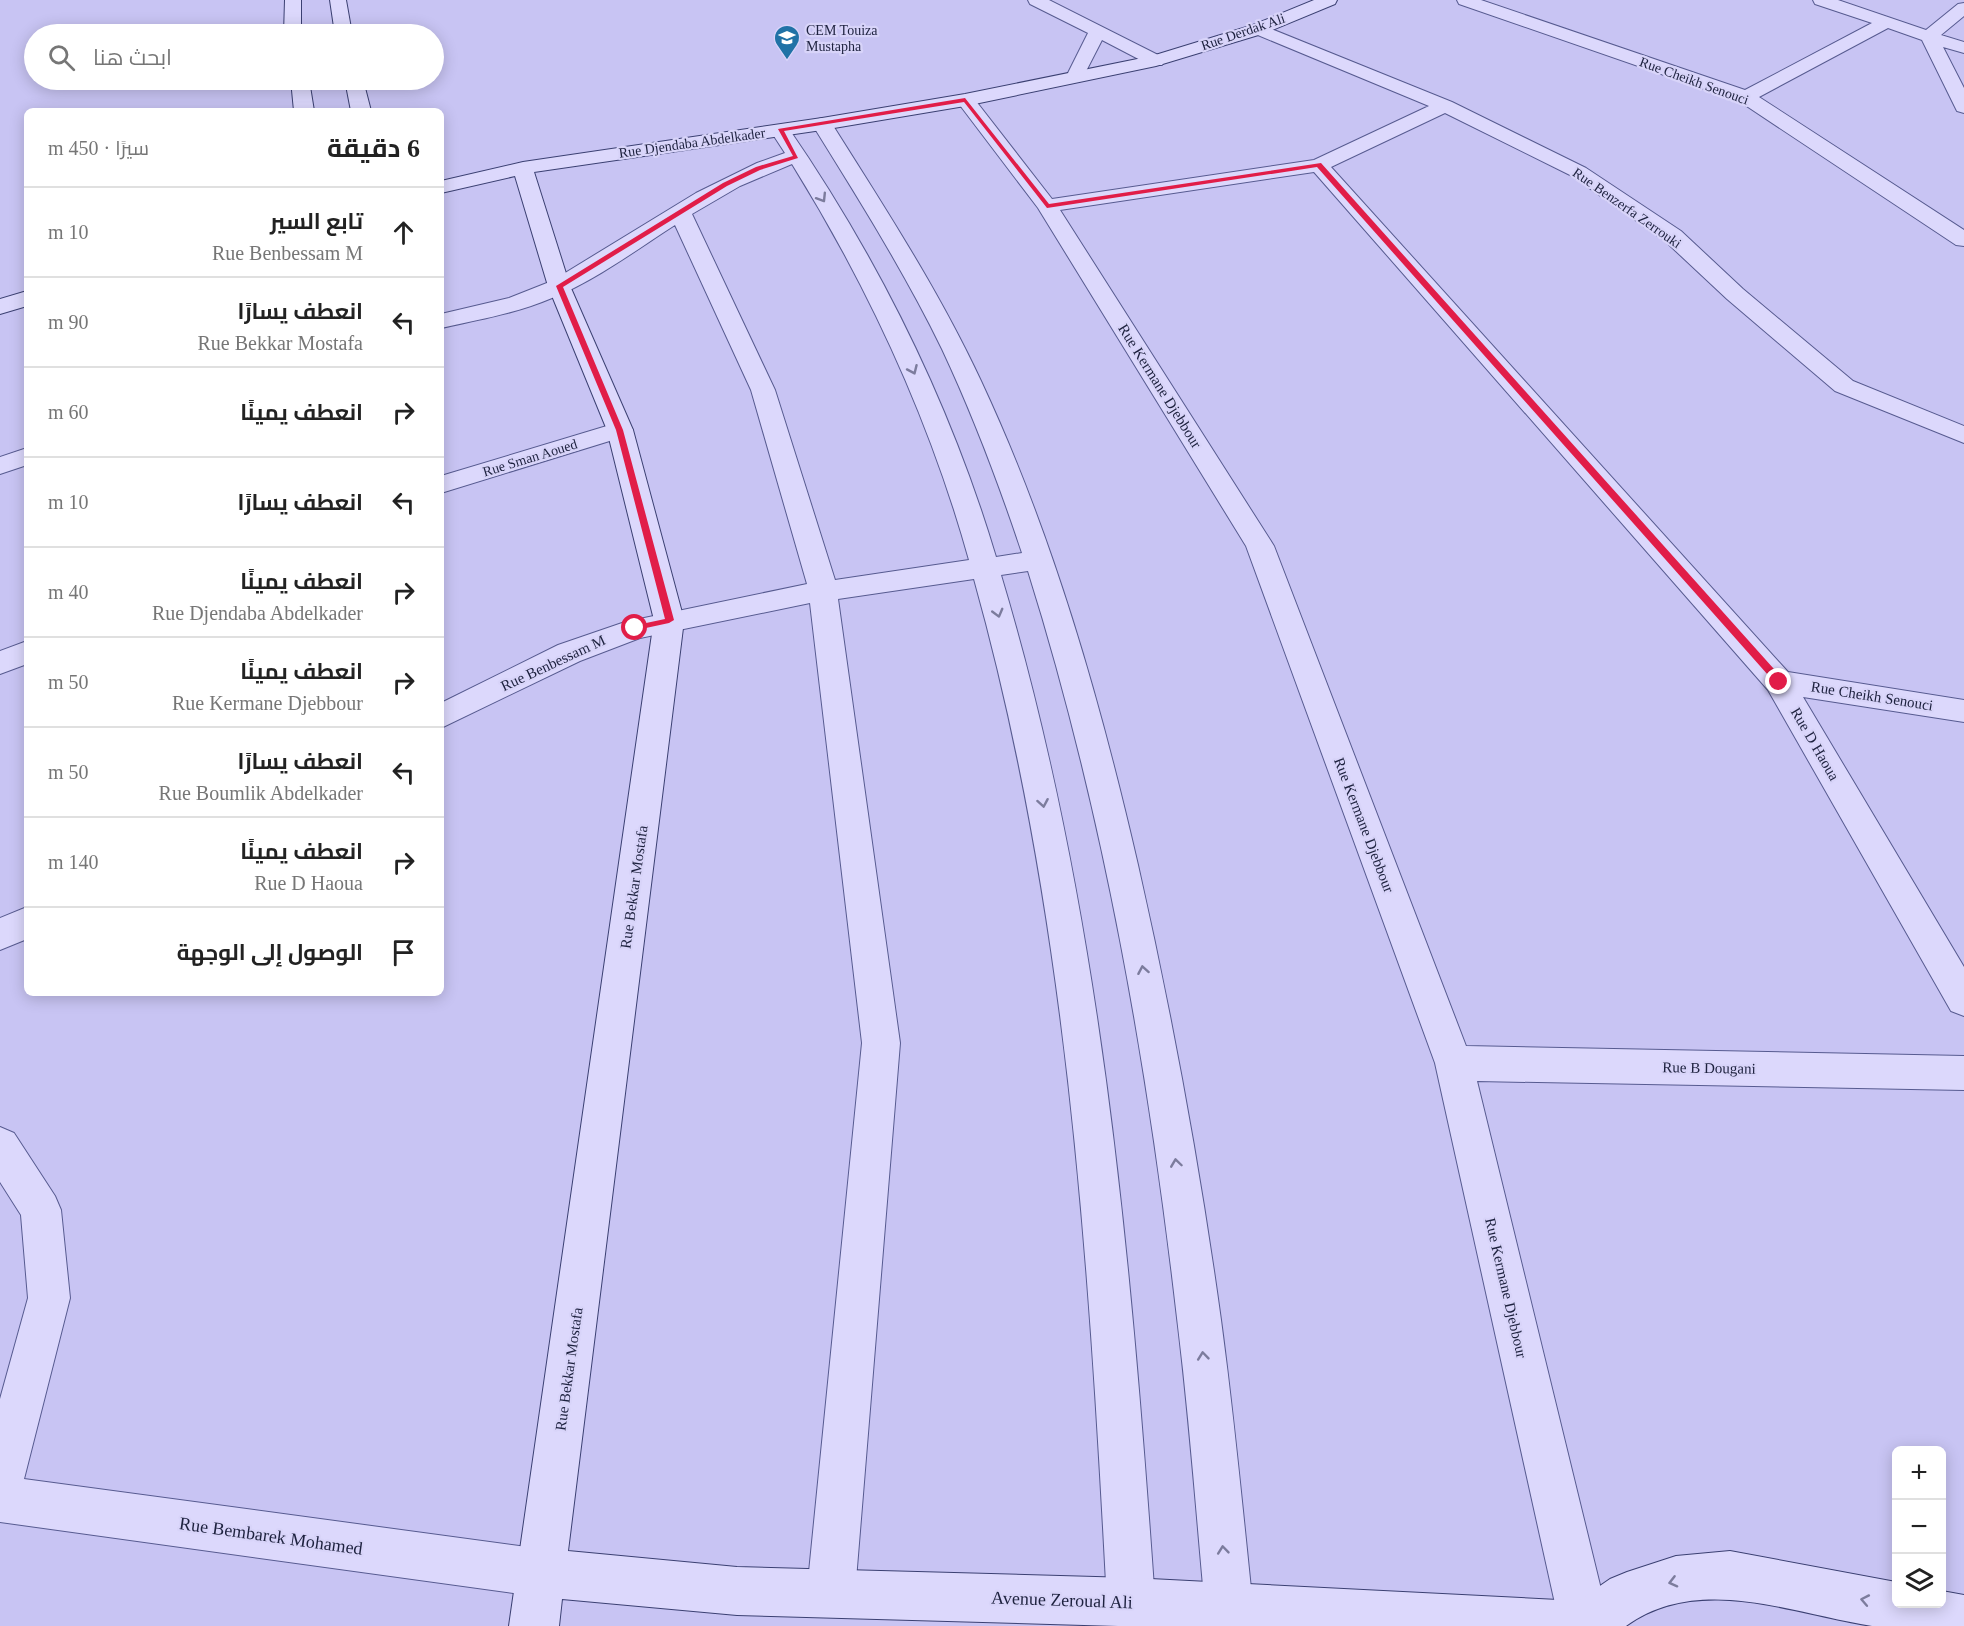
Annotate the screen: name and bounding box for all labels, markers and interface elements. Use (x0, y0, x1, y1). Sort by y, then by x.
street label: Rue Derdak Ali (1199, 11, 1287, 53)
school or university icon: CEM Touiza Mustapha (772, 23, 802, 61)
place label: CEM Touiza Mustapha (806, 23, 878, 54)
search box (24, 24, 444, 90)
icon: search (45, 41, 78, 74)
text: ابحث هنا (93, 45, 172, 70)
street label: Rue Cheikh Senouci (1637, 54, 1751, 108)
street label: Rue Djendaba Abdelkader (618, 125, 767, 161)
text: 6 دقيقة (327, 134, 420, 163)
text: سيرًا · 450 m (48, 137, 149, 159)
street label: Rue Benzerfa Zerrouki (1570, 165, 1684, 251)
one-way arrow (815, 192, 827, 202)
text: تابع السير (270, 209, 363, 234)
icon: ahead (387, 216, 420, 249)
text: 10 m (48, 221, 89, 243)
text: Rue Benbessam M (212, 242, 363, 264)
text: انعطف يسارًا (238, 299, 363, 324)
icon: left (387, 306, 420, 339)
text: 90 m (48, 311, 89, 333)
street label: Rue Kermane Djebbour (1115, 321, 1205, 451)
text: Rue Bekkar Mostafa (197, 332, 363, 354)
one-way arrow (906, 363, 918, 374)
icon: right (387, 396, 420, 429)
text: انعطف يمينًا (240, 400, 363, 425)
text: 60 m (48, 401, 89, 423)
street label: Rue Sman Aoued (481, 437, 579, 479)
icon: left (387, 486, 420, 519)
text: انعطف يسارًا (238, 490, 363, 515)
text: 10 m (48, 491, 89, 513)
text: انعطف يمينًا (240, 569, 363, 594)
icon: right (387, 576, 420, 609)
text: 40 m (48, 581, 89, 603)
text: Rue Djendaba Abdelkader (152, 602, 363, 624)
one-way arrow (991, 607, 1003, 618)
route start (621, 614, 647, 640)
street label: Rue Benbessam M (498, 632, 608, 694)
text: انعطف يمينًا (240, 659, 363, 684)
icon: right (387, 666, 420, 699)
route end (1765, 668, 1791, 694)
text: 50 m (48, 671, 89, 693)
street label: Rue Cheikh Senouci (1810, 678, 1934, 714)
text: Rue Kermane Djebbour (172, 692, 363, 714)
street label: Rue D Haoua (1788, 705, 1843, 784)
text: انعطف يسارًا (238, 749, 363, 774)
street label: Rue Kermane Djebbour (1331, 755, 1397, 895)
icon: left (387, 756, 420, 789)
text: 50 m (48, 761, 89, 783)
text: Rue Boumlik Abdelkader (159, 782, 363, 804)
one-way arrow (1036, 798, 1049, 808)
street label: Rue Bekkar Mostafa (617, 824, 651, 950)
text: انعطف يمينًا (240, 839, 363, 864)
icon: right (387, 846, 420, 879)
text: 140 m (48, 851, 99, 873)
text: Rue D Haoua (254, 872, 363, 894)
icon: arrive (387, 936, 420, 969)
text: الوصول إلى الوجهة (177, 940, 363, 965)
one-way arrow (1137, 966, 1150, 976)
street label: Rue B Dougani (1662, 1059, 1756, 1077)
one-way arrow (1171, 1158, 1183, 1167)
street label: Rue Kermane Djebbour (1482, 1216, 1530, 1360)
street label: Rue Bekkar Mostafa (552, 1306, 586, 1432)
one-way arrow (1197, 1351, 1210, 1360)
map controls (1892, 1446, 1946, 1608)
button: + (1892, 1446, 1946, 1500)
button: − (1892, 1500, 1946, 1554)
street label: Rue Bembarek Mohamed (178, 1513, 364, 1559)
one-way arrow (1217, 1545, 1230, 1554)
button: layers (1892, 1554, 1946, 1608)
one-way arrow (1668, 1574, 1678, 1587)
street label: Avenue Zeroual Ali (991, 1588, 1133, 1612)
one-way arrow (1861, 1594, 1871, 1607)

